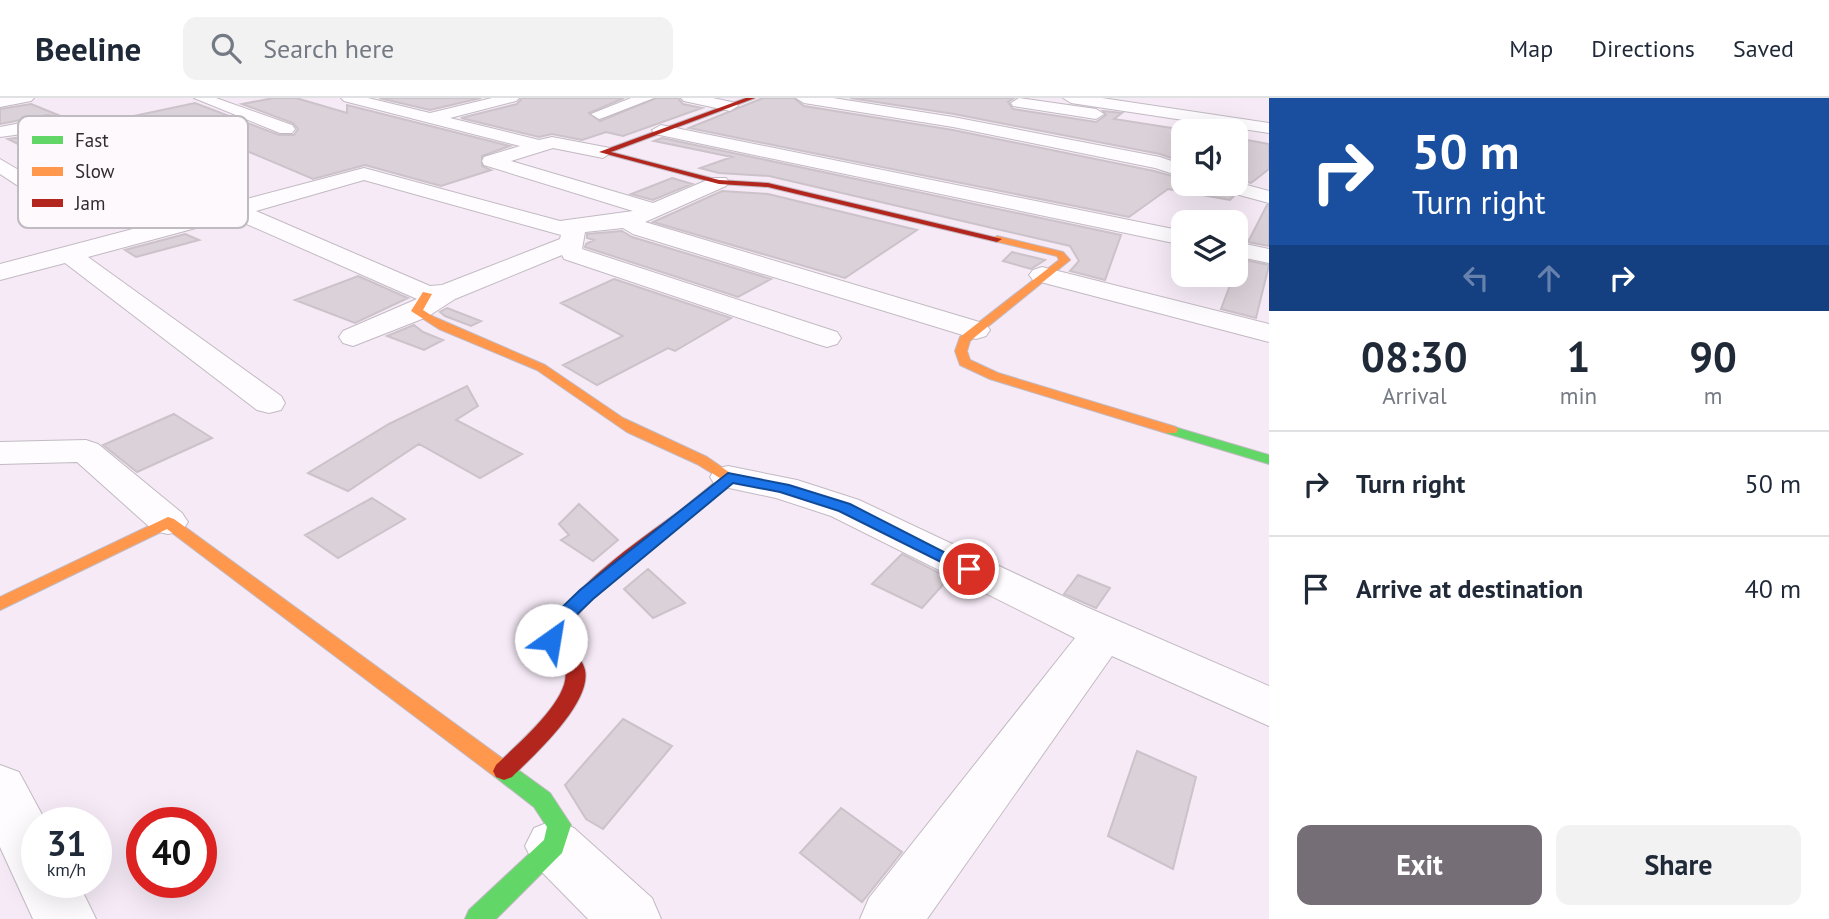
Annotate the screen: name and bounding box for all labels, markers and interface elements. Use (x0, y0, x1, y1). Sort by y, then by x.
search box (183, 17, 673, 80)
text: Beeline (35, 27, 141, 70)
icon: search (207, 29, 245, 67)
text: Search here (263, 32, 394, 65)
text: Map (1509, 33, 1553, 64)
text: Directions (1591, 33, 1695, 64)
text: Saved (1733, 33, 1794, 64)
legend (18, 116, 248, 228)
map controls (1171, 119, 1248, 287)
button: sound (1171, 119, 1248, 196)
text: 50 m (1412, 119, 1519, 183)
icon: right (1297, 126, 1388, 217)
text: Fast (75, 128, 109, 152)
text: Slow (75, 159, 115, 183)
text: Turn right (1412, 181, 1546, 223)
text: Jam (74, 191, 105, 215)
button: layers (1171, 210, 1248, 287)
icon: left (1457, 259, 1495, 297)
icon: ahead (1530, 259, 1568, 297)
icon: right (1603, 259, 1641, 297)
text: 08:30 (1361, 329, 1468, 384)
text: 1 (1567, 329, 1590, 384)
text: 90 (1689, 329, 1737, 384)
text: Arrival (1382, 381, 1447, 410)
text: min (1560, 381, 1597, 410)
text: m (1704, 381, 1722, 410)
icon: right (1297, 465, 1335, 503)
text: Turn right (1356, 467, 1465, 500)
text: 50 m (1745, 467, 1801, 500)
pin (939, 539, 999, 599)
icon: arrive (950, 550, 988, 588)
icon: arrive (1297, 570, 1335, 608)
text: Arrive at destination (1356, 572, 1583, 605)
text: 40 m (1745, 572, 1801, 605)
position arrow (514, 603, 588, 677)
speed limit sign: 40 (126, 807, 217, 898)
text: 31 (47, 820, 86, 866)
button: Exit (1297, 825, 1542, 905)
button: Share (1556, 825, 1801, 905)
text: km/h (47, 858, 86, 881)

